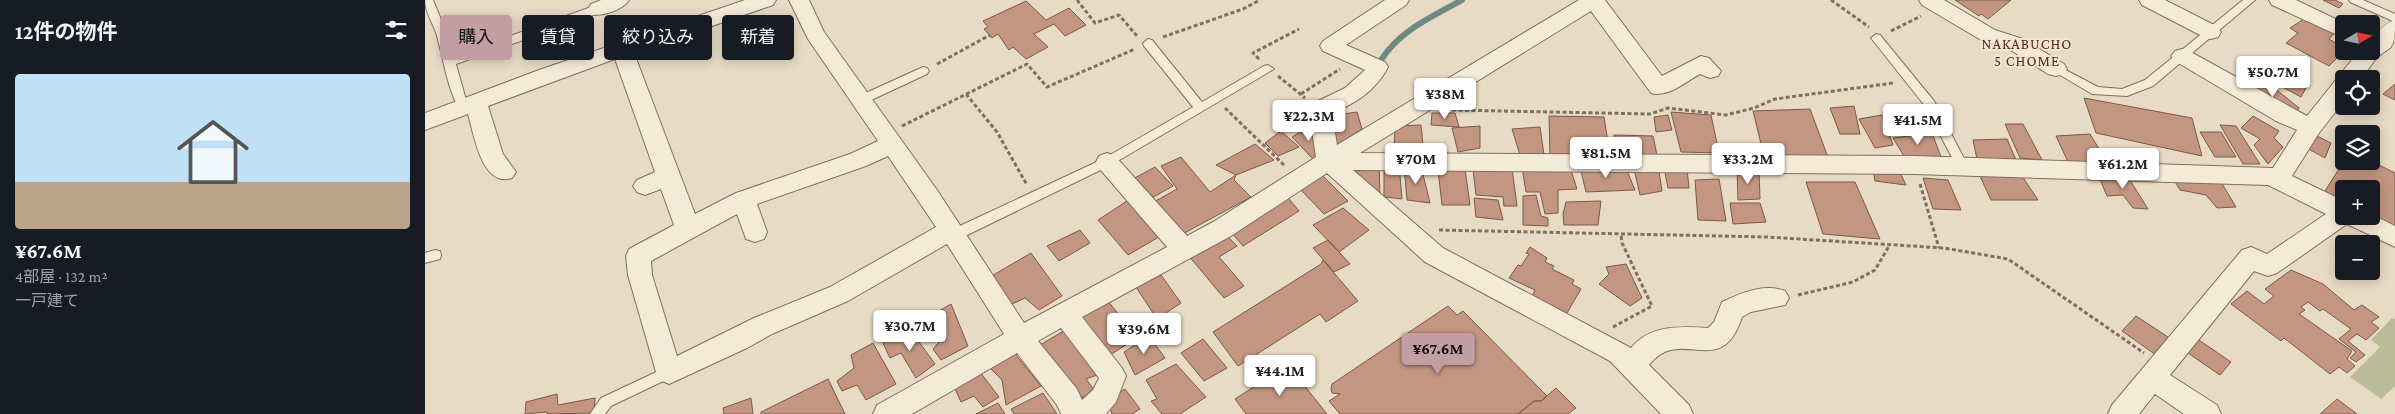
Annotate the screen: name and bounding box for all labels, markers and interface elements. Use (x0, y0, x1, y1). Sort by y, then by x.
chip: 購入 (440, 15, 512, 60)
chip: 賃貸 (522, 15, 594, 60)
chip: 絞り込み (604, 15, 712, 60)
chip: 新着 (722, 15, 794, 60)
north arrow (2335, 15, 2380, 60)
map controls (2335, 15, 2380, 280)
icon: filters (382, 16, 410, 44)
text: 12件の物件 (15, 20, 118, 44)
district label: NAKABUCHO 5 CHOME (1982, 36, 2072, 69)
pin: ¥50.7M (2232, 56, 2314, 98)
text: ¥50.7M (2247, 63, 2299, 80)
button: locate (2335, 70, 2380, 115)
pin: ¥38M (1415, 78, 1475, 120)
text: ¥38M (1425, 85, 1465, 102)
pin: ¥22.3M (1268, 100, 1350, 142)
pin: ¥41.5M (1877, 104, 1959, 146)
icon: home (168, 107, 258, 197)
text: ¥22.3M (1283, 107, 1335, 124)
text: ¥41.5M (1894, 111, 1942, 128)
button: layers (2335, 125, 2380, 170)
pin: ¥81.5M (1565, 136, 1647, 179)
pin: ¥70M (1386, 142, 1446, 185)
pin: ¥33.2M (1707, 142, 1789, 185)
text: ¥81.5M (1581, 144, 1631, 161)
pin: ¥61.2M (2082, 148, 2164, 190)
text: ¥70M (1396, 150, 1436, 167)
text: ¥33.2M (1723, 150, 1773, 167)
text: ¥61.2M (2098, 155, 2148, 172)
button: + (2335, 180, 2380, 225)
button: − (2335, 235, 2380, 280)
text: ¥67.6M (15, 239, 82, 263)
text: 4部屋 · 132 m² (15, 268, 108, 285)
text: 一戸建て (15, 292, 79, 309)
pin: ¥30.7M (869, 310, 951, 352)
pin: ¥39.6M (1103, 312, 1185, 355)
text: ¥30.7M (884, 317, 936, 334)
text: ¥39.6M (1118, 320, 1170, 337)
pin: ¥67.6M (1397, 332, 1479, 375)
text: ¥67.6M (1413, 340, 1463, 357)
pin: ¥44.1M (1239, 354, 1321, 397)
text: ¥44.1M (1255, 362, 1305, 379)

